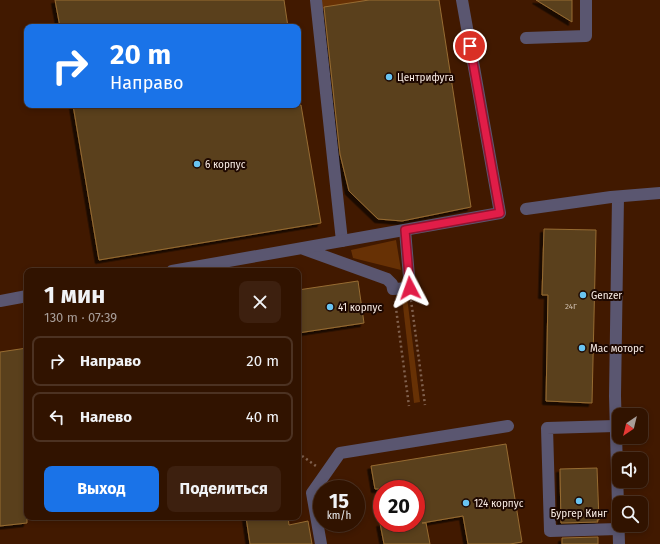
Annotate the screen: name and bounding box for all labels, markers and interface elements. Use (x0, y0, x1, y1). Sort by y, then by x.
pin (453, 29, 487, 63)
icon: arrive (459, 35, 481, 57)
text: 20 m (110, 38, 171, 71)
icon: right (44, 40, 96, 92)
text: Направо (110, 72, 184, 94)
marker: Центрифуга (384, 72, 394, 82)
place label: Центрифуга (397, 72, 454, 84)
marker: 6 корпус (192, 159, 202, 169)
place label: 6 корпус (205, 159, 246, 171)
position arrow (389, 267, 431, 309)
text: 1 мин (44, 281, 105, 309)
button: close (239, 281, 281, 323)
marker: Genzer (578, 290, 588, 300)
place label: Genzer (591, 290, 622, 302)
marker: 41 корпус (325, 302, 335, 312)
place label: 41 корпус (338, 302, 382, 314)
house number: 24Г (565, 302, 577, 311)
text: 130 m · 07:39 (44, 310, 117, 325)
marker: Мас моторс (577, 343, 587, 353)
place label: Мас моторс (590, 343, 644, 355)
icon: right (46, 350, 68, 372)
text: Направо (80, 352, 141, 370)
text: 20 m (246, 352, 279, 370)
icon: left (46, 406, 68, 428)
text: Налево (80, 408, 132, 426)
text: 40 m (246, 408, 279, 426)
north arrow (612, 408, 648, 444)
map controls (612, 408, 648, 532)
button: sound (612, 452, 648, 488)
button: Выход (44, 466, 159, 512)
button: Поделиться (167, 466, 281, 512)
speed limit sign: 20 (373, 480, 425, 532)
text: 15 (329, 489, 349, 513)
marker: Бургер Кинг (574, 496, 584, 506)
button: search (612, 496, 648, 532)
marker: 124 корпус (461, 498, 471, 508)
place label: 124 корпус (474, 498, 524, 510)
place label: Бургер Кинг (551, 508, 608, 520)
text: km/h (327, 510, 351, 522)

